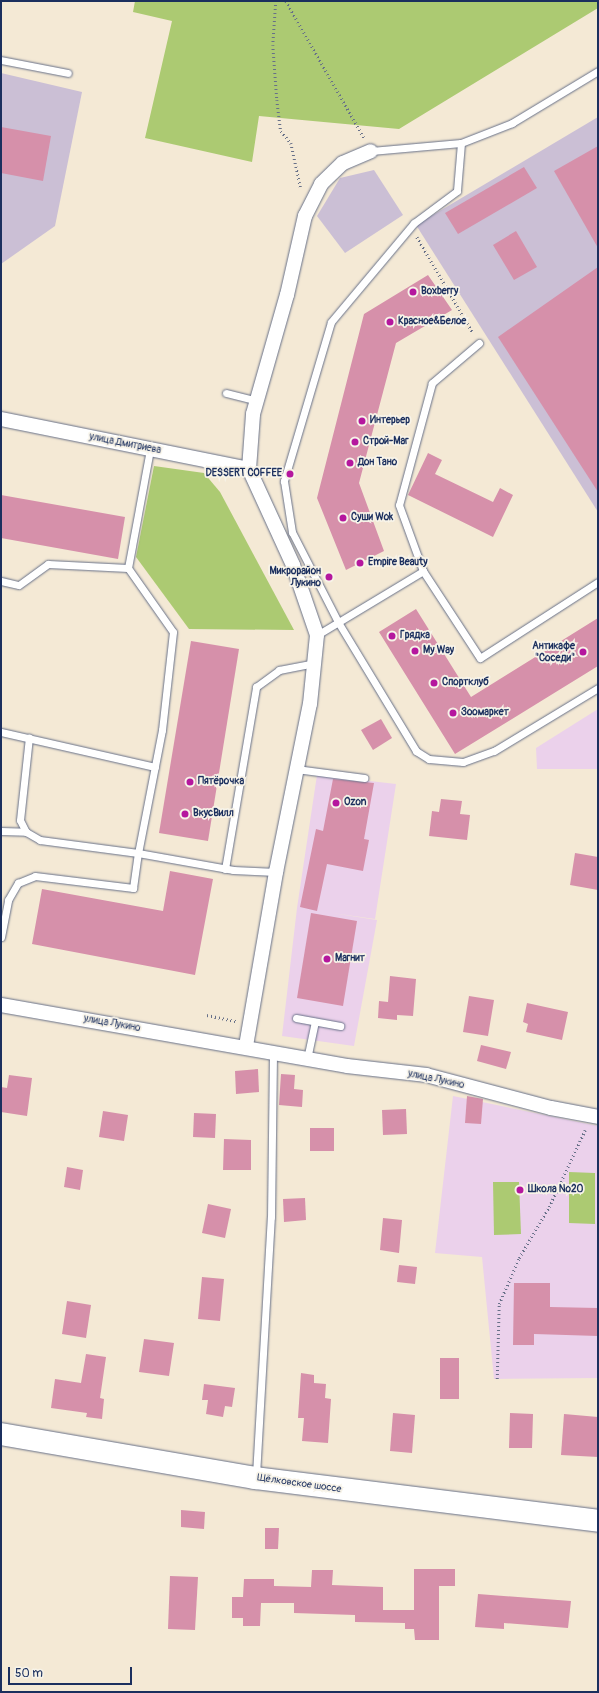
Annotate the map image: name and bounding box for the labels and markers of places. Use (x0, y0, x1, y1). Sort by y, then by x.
place label: Boxberry (421, 286, 458, 298)
marker: Boxberry (408, 287, 418, 297)
place label: Красное&Белое (398, 316, 466, 328)
marker: Красное&Белое (385, 317, 395, 327)
place label: Интерьер (370, 415, 410, 427)
marker: Интерьер (357, 416, 367, 426)
place label: Строй-Маг (363, 436, 409, 448)
marker: Строй-Маг (350, 437, 360, 447)
place label: Дон Тано (358, 457, 397, 469)
marker: Дон Тано (345, 458, 355, 468)
place label: DESSERT COFFEE (206, 468, 282, 480)
marker: DESSERT COFFEE (285, 469, 295, 479)
place label: Суши Wok (351, 512, 393, 524)
marker: Суши Wok (338, 513, 348, 523)
place label: Empire Beauty (368, 557, 427, 569)
marker: Empire Beauty (355, 558, 365, 568)
place label: Микрорайон Лукино (270, 565, 321, 588)
marker: Микрорайон Лукино (324, 572, 334, 582)
place label: Грядка (400, 630, 430, 642)
marker: Грядка (387, 631, 397, 641)
place label: Антикафе "Соседи" (532, 640, 575, 664)
place label: My Way (423, 645, 454, 657)
marker: My Way (410, 646, 420, 656)
marker: Антикафе "Соседи" (578, 647, 588, 657)
place label: Спортклуб (442, 677, 489, 689)
marker: Спортклуб (429, 678, 439, 688)
place label: Зоомаркет (461, 707, 509, 719)
marker: Зоомаркет (448, 708, 458, 718)
place label: Пятёрочка (198, 776, 244, 788)
marker: Пятёрочка (185, 777, 195, 787)
place label: Ozon (344, 797, 366, 809)
marker: Ozon (331, 798, 341, 808)
place label: ВкусВилл (193, 808, 234, 820)
marker: ВкусВилл (180, 809, 190, 819)
place label: Магнит (335, 953, 365, 965)
marker: Магнит (322, 954, 332, 964)
place label: Школа №20 (528, 1184, 583, 1196)
marker: Школа №20 (515, 1185, 525, 1195)

